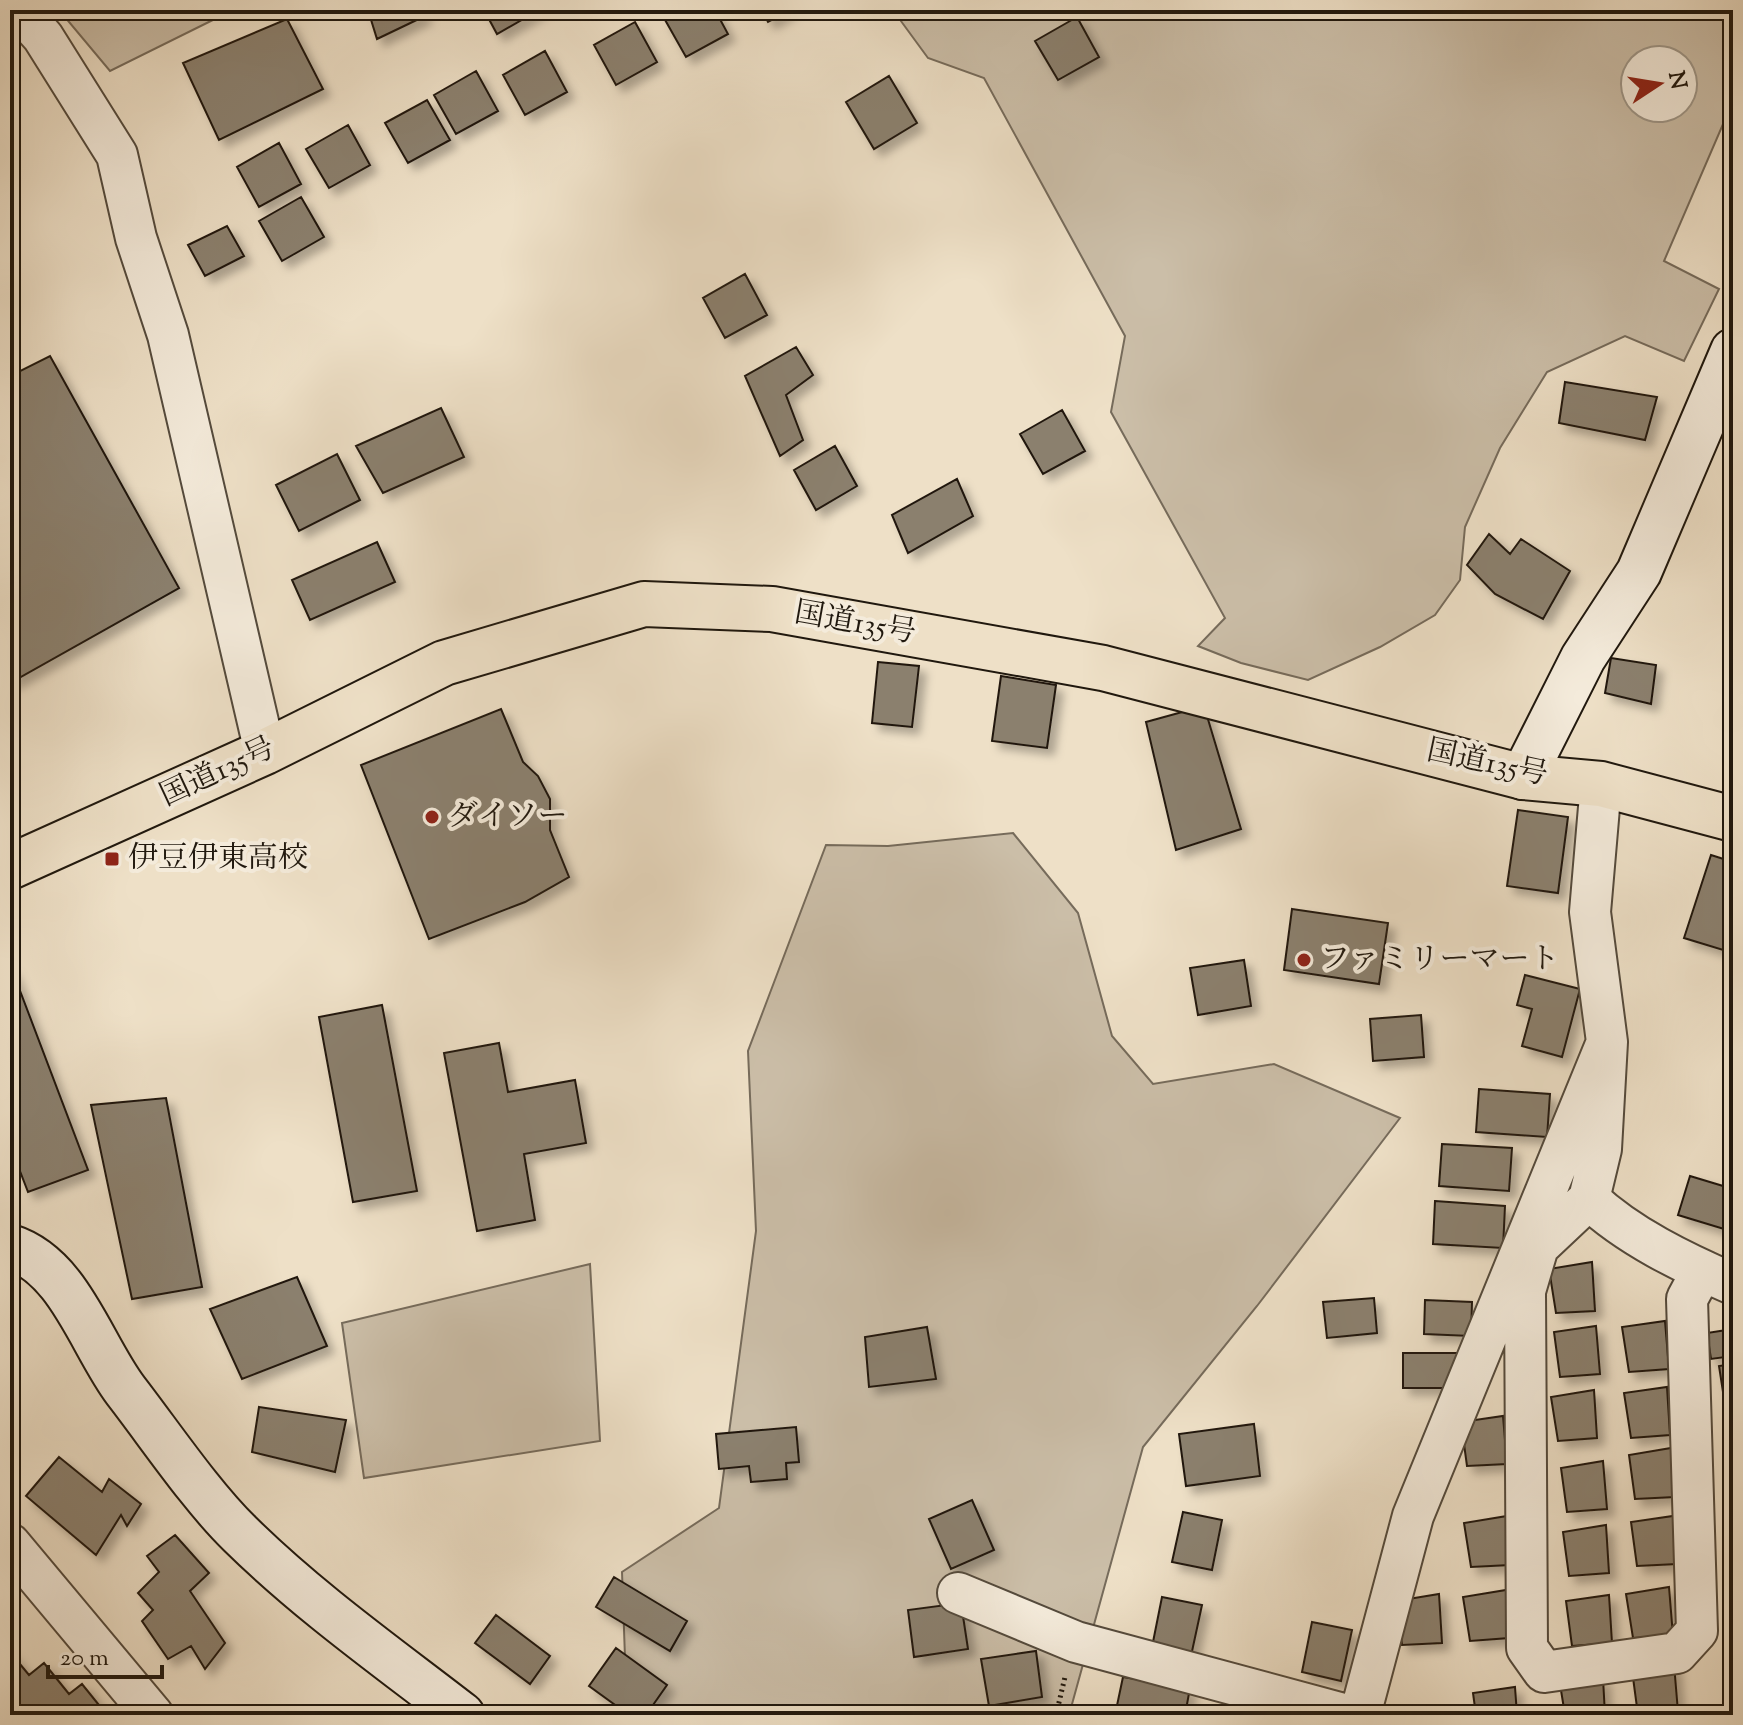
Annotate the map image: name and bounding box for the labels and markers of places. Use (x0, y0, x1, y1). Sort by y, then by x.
place label: ダイソー (448, 796, 567, 839)
marker: ダイソー (423, 808, 441, 826)
place label: 伊豆伊東高校 (128, 838, 308, 881)
marker: 伊豆伊東高校 (103, 850, 121, 868)
place label: ファミリーマート (1320, 939, 1559, 982)
marker: ファミリーマート (1295, 951, 1313, 969)

